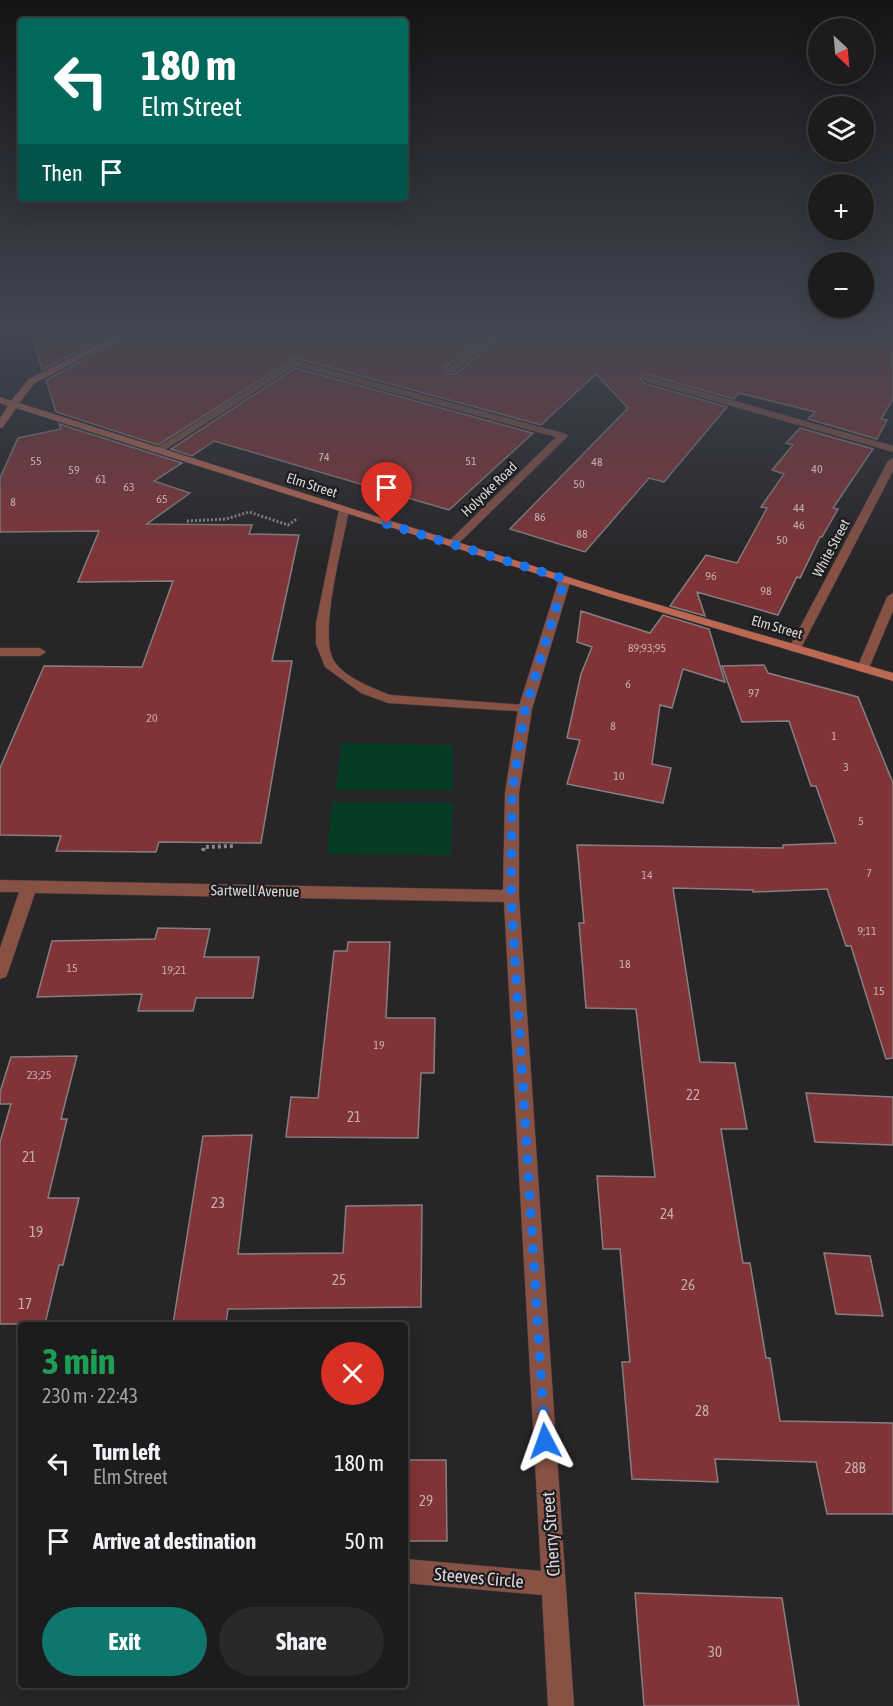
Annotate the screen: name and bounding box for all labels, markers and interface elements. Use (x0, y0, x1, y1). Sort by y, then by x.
north arrow (808, 18, 874, 84)
map controls (808, 18, 874, 318)
text: 180 m (141, 41, 236, 89)
icon: left (42, 42, 120, 120)
text: Elm Street (141, 91, 242, 122)
button: layers (808, 96, 874, 162)
icon: arrive (95, 156, 128, 189)
text: Then (42, 160, 83, 186)
button: + (808, 174, 874, 240)
button: − (808, 252, 874, 318)
house number: 74 (318, 450, 330, 464)
house number: 55 (30, 454, 42, 468)
house number: 51 (465, 454, 477, 468)
house number: 48 (591, 455, 603, 469)
street label: Holyoke Road (458, 458, 520, 520)
pin (361, 462, 412, 524)
house number: 40 (811, 462, 823, 476)
house number: 59 (68, 463, 80, 477)
street label: Elm Street (285, 469, 339, 501)
icon: arrive (370, 471, 403, 504)
house number: 61 (95, 472, 107, 486)
house number: 50 (573, 477, 585, 491)
house number: 63 (123, 480, 135, 494)
house number: 65 (156, 492, 168, 506)
house number: 8 (10, 495, 16, 509)
house number: 44 (793, 501, 805, 515)
house number: 86 (534, 510, 546, 524)
street label: White Street (809, 516, 853, 580)
house number: 46 (793, 518, 805, 532)
house number: 88 (576, 527, 588, 541)
house number: 50 (776, 533, 788, 547)
house number: 96 (705, 569, 717, 583)
house number: 98 (760, 584, 772, 598)
street label: Elm Street (750, 612, 804, 642)
house number: 89;93;95 (628, 641, 666, 655)
house number: 6 (625, 677, 631, 691)
house number: 97 (748, 686, 760, 700)
house number: 20 (146, 711, 158, 725)
house number: 8 (610, 719, 616, 733)
house number: 1 (831, 729, 837, 743)
house number: 3 (843, 760, 849, 774)
house number: 10 (613, 769, 625, 783)
house number: 5 (858, 814, 864, 828)
house number: 7 (866, 866, 872, 880)
house number: 14 (641, 868, 653, 882)
street label: Sartwell Avenue (210, 881, 300, 900)
house number: 9;11 (857, 924, 877, 938)
house number: 18 (619, 957, 631, 971)
house number: 15 (66, 961, 78, 975)
house number: 19;21 (162, 963, 187, 977)
house number: 15 (873, 984, 885, 998)
house number: 19 (373, 1038, 385, 1052)
house number: 23;25 (27, 1068, 51, 1082)
house number: 22 (686, 1086, 700, 1103)
house number: 21 (347, 1108, 361, 1125)
house number: 21 (22, 1148, 36, 1165)
house number: 23 (211, 1194, 225, 1211)
house number: 24 (660, 1205, 674, 1222)
house number: 19 (29, 1223, 43, 1240)
house number: 25 (332, 1271, 346, 1288)
house number: 26 (681, 1276, 695, 1293)
house number: 17 (18, 1295, 32, 1312)
text: 3 min (42, 1340, 116, 1382)
button: close (321, 1342, 384, 1405)
text: 230 m · 22:43 (42, 1384, 138, 1407)
house number: 28 (695, 1402, 709, 1419)
position arrow (513, 1409, 577, 1473)
text: Turn left (93, 1439, 160, 1465)
icon: left (42, 1447, 75, 1480)
text: 180 m (334, 1450, 384, 1476)
house number: 28B (844, 1459, 866, 1476)
text: Elm Street (93, 1465, 168, 1488)
street label: Cherry Street (537, 1491, 564, 1577)
house number: 29 (419, 1492, 433, 1509)
icon: arrive (42, 1525, 75, 1558)
text: Arrive at destination (93, 1528, 256, 1554)
text: 50 m (344, 1528, 384, 1554)
street label: Steeves Circle (433, 1563, 525, 1592)
button: Exit (42, 1607, 207, 1676)
button: Share (219, 1607, 384, 1676)
house number: 30 (708, 1643, 722, 1660)

